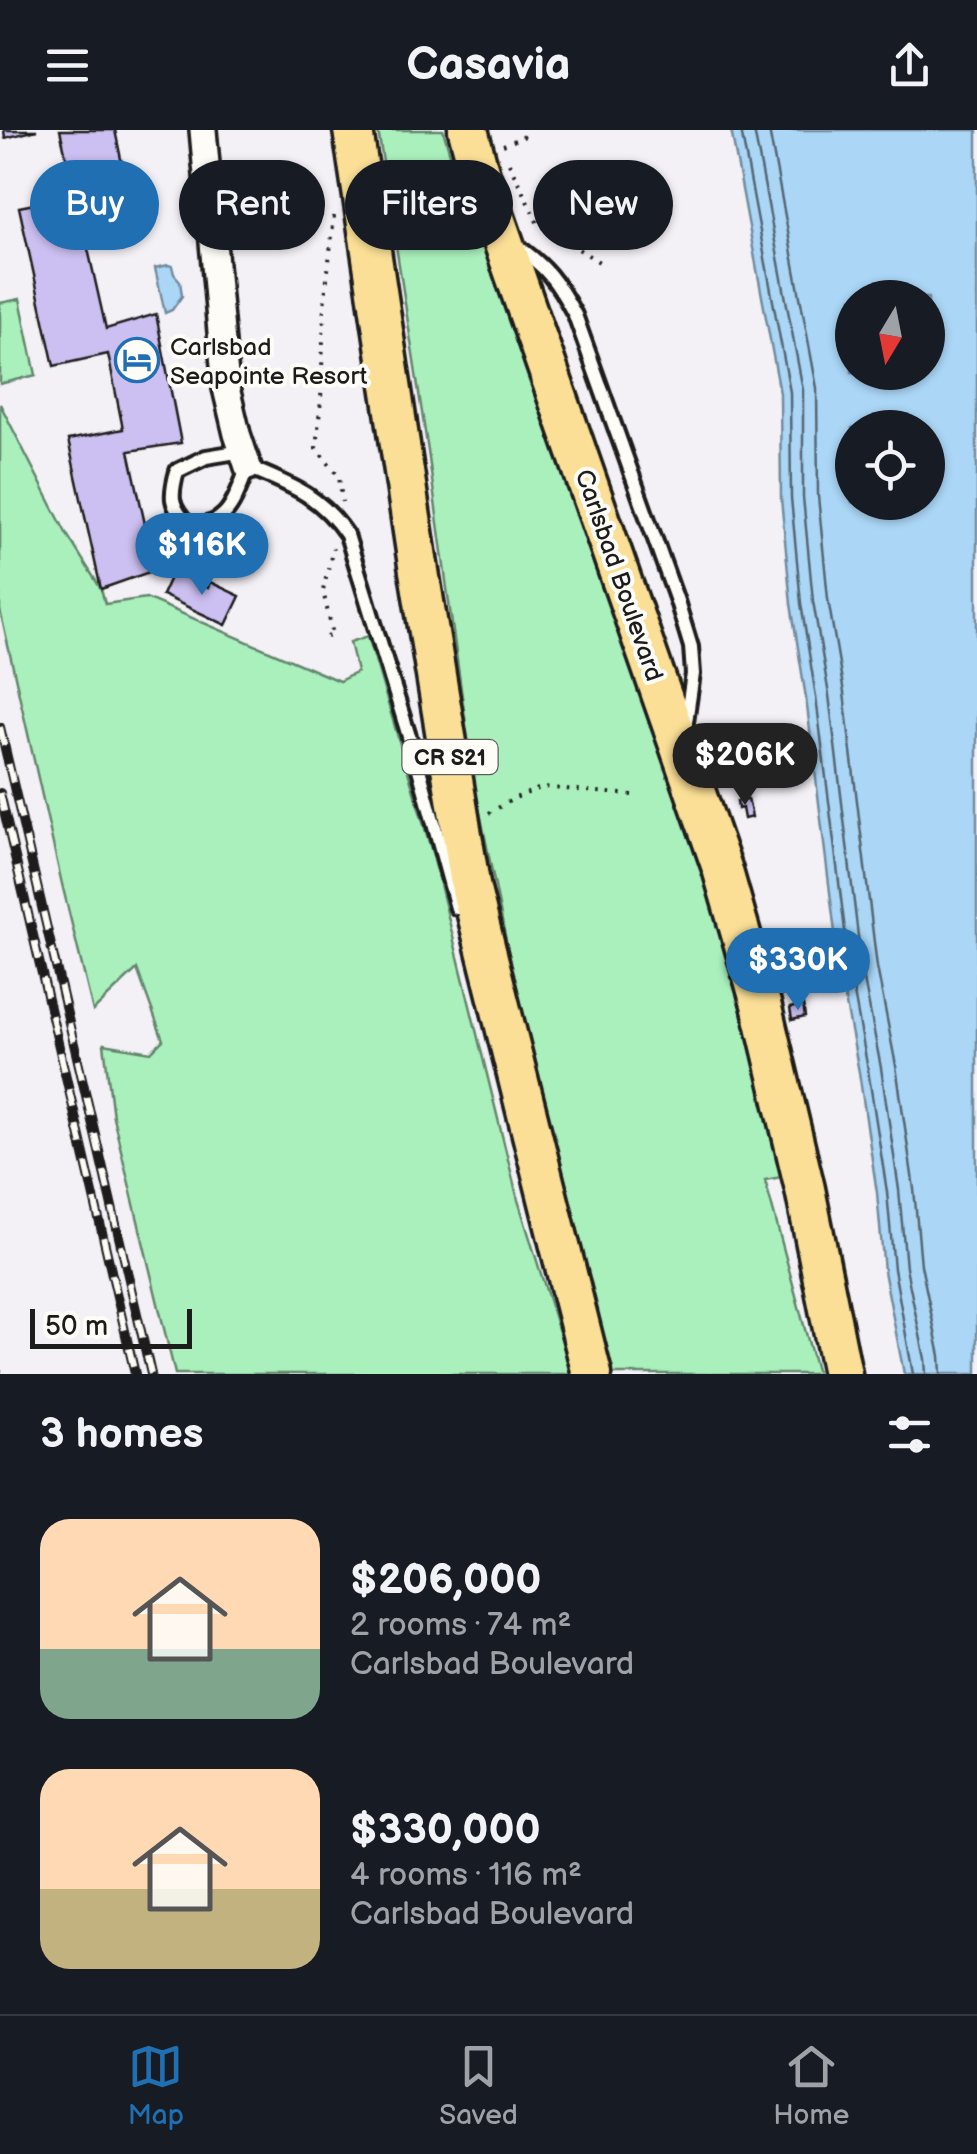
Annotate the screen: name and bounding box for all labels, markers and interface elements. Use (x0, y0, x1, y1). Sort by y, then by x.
icon: menu (40, 38, 95, 93)
text: Casavia (407, 38, 570, 93)
icon: share (882, 38, 937, 93)
chip: Buy (30, 160, 159, 250)
chip: Rent (179, 160, 325, 250)
chip: Filters (345, 160, 513, 250)
chip: New (533, 160, 673, 250)
north arrow (835, 280, 945, 390)
map controls (835, 280, 945, 520)
place label: Carlsbad Seapointe Resort (170, 332, 368, 392)
hotel icon: Carlsbad Seapointe Resort (114, 337, 160, 383)
button: locate (835, 410, 945, 520)
street label: Carlsbad Boulevard (568, 465, 669, 686)
pin: $116K (132, 513, 272, 598)
text: $116K (157, 526, 247, 565)
pin: $206K (675, 723, 815, 808)
text: $206K (695, 736, 795, 775)
road number: CR S21 (402, 740, 498, 774)
pin: $330K (728, 928, 868, 1013)
text: $330K (748, 941, 848, 980)
scale bar (30, 1304, 192, 1348)
text: 50 m (45, 1310, 108, 1343)
icon: filters (882, 1407, 937, 1462)
text: 3 homes (40, 1409, 203, 1460)
text: $206,000 (350, 1555, 542, 1606)
icon: home (120, 1559, 240, 1679)
text: 2 rooms · 74 m² (350, 1606, 571, 1645)
text: Carlsbad Boulevard (350, 1645, 634, 1684)
text: $330,000 (350, 1805, 541, 1856)
icon: home (120, 1809, 240, 1929)
text: 4 rooms · 116 m² (350, 1856, 582, 1895)
text: Carlsbad Boulevard (350, 1895, 634, 1934)
tab: Map (128, 2039, 184, 2132)
tab: Saved (439, 2039, 518, 2132)
tab: Home (773, 2039, 849, 2132)

